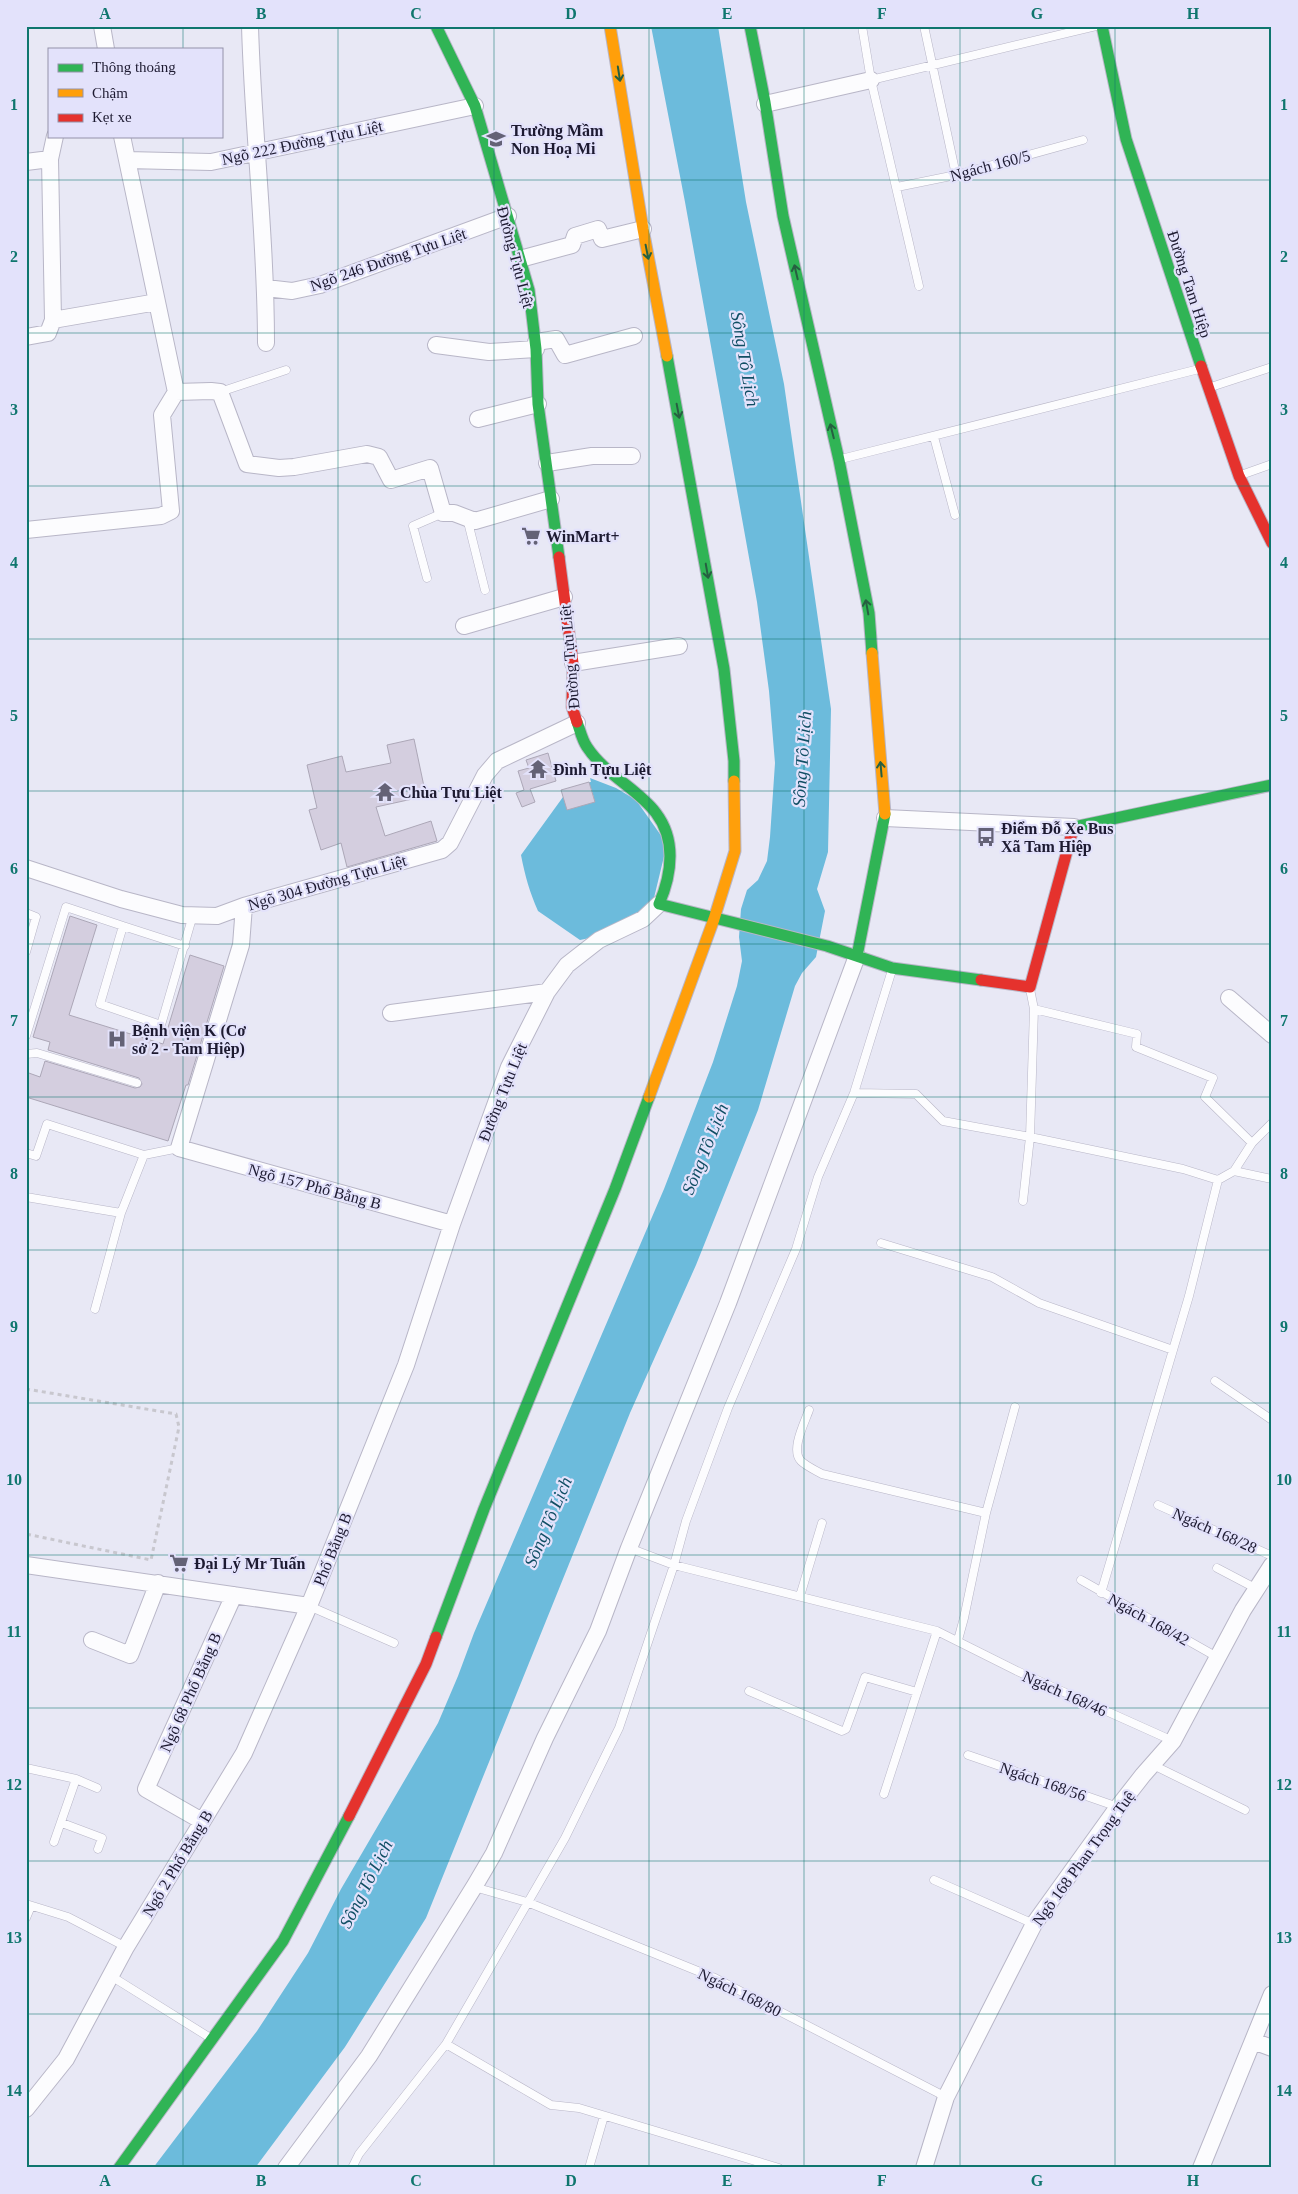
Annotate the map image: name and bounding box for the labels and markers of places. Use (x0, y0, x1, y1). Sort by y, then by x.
place label: Trường Mầm Non Hoạ Mi (511, 122, 604, 158)
school or university icon: Trường Mầm Non Hoạ Mi (485, 128, 507, 150)
supermarket icon: WinMart+ (520, 525, 542, 547)
place label: WinMart+ (546, 528, 620, 545)
temple icon: Đình Tựu Liệt (527, 758, 549, 780)
place label: Đình Tựu Liệt (553, 761, 652, 779)
temple icon: Chùa Tựu Liệt (374, 781, 396, 803)
place label: Chùa Tựu Liệt (400, 784, 502, 802)
place label: Điểm Đỗ Xe Bus Xã Tam Hiệp (1001, 820, 1113, 856)
bus stop icon: Điểm Đỗ Xe Bus Xã Tam Hiệp (975, 826, 997, 848)
place label: Bệnh viện K (Cơ sở 2 - Tam Hiệp) (132, 1022, 246, 1058)
hospital icon: Bệnh viện K (Cơ sở 2 - Tam Hiệp) (106, 1028, 128, 1050)
supermarket icon: Đại Lý Mr Tuấn (168, 1552, 190, 1574)
place label: Đại Lý Mr Tuấn (194, 1555, 305, 1573)

